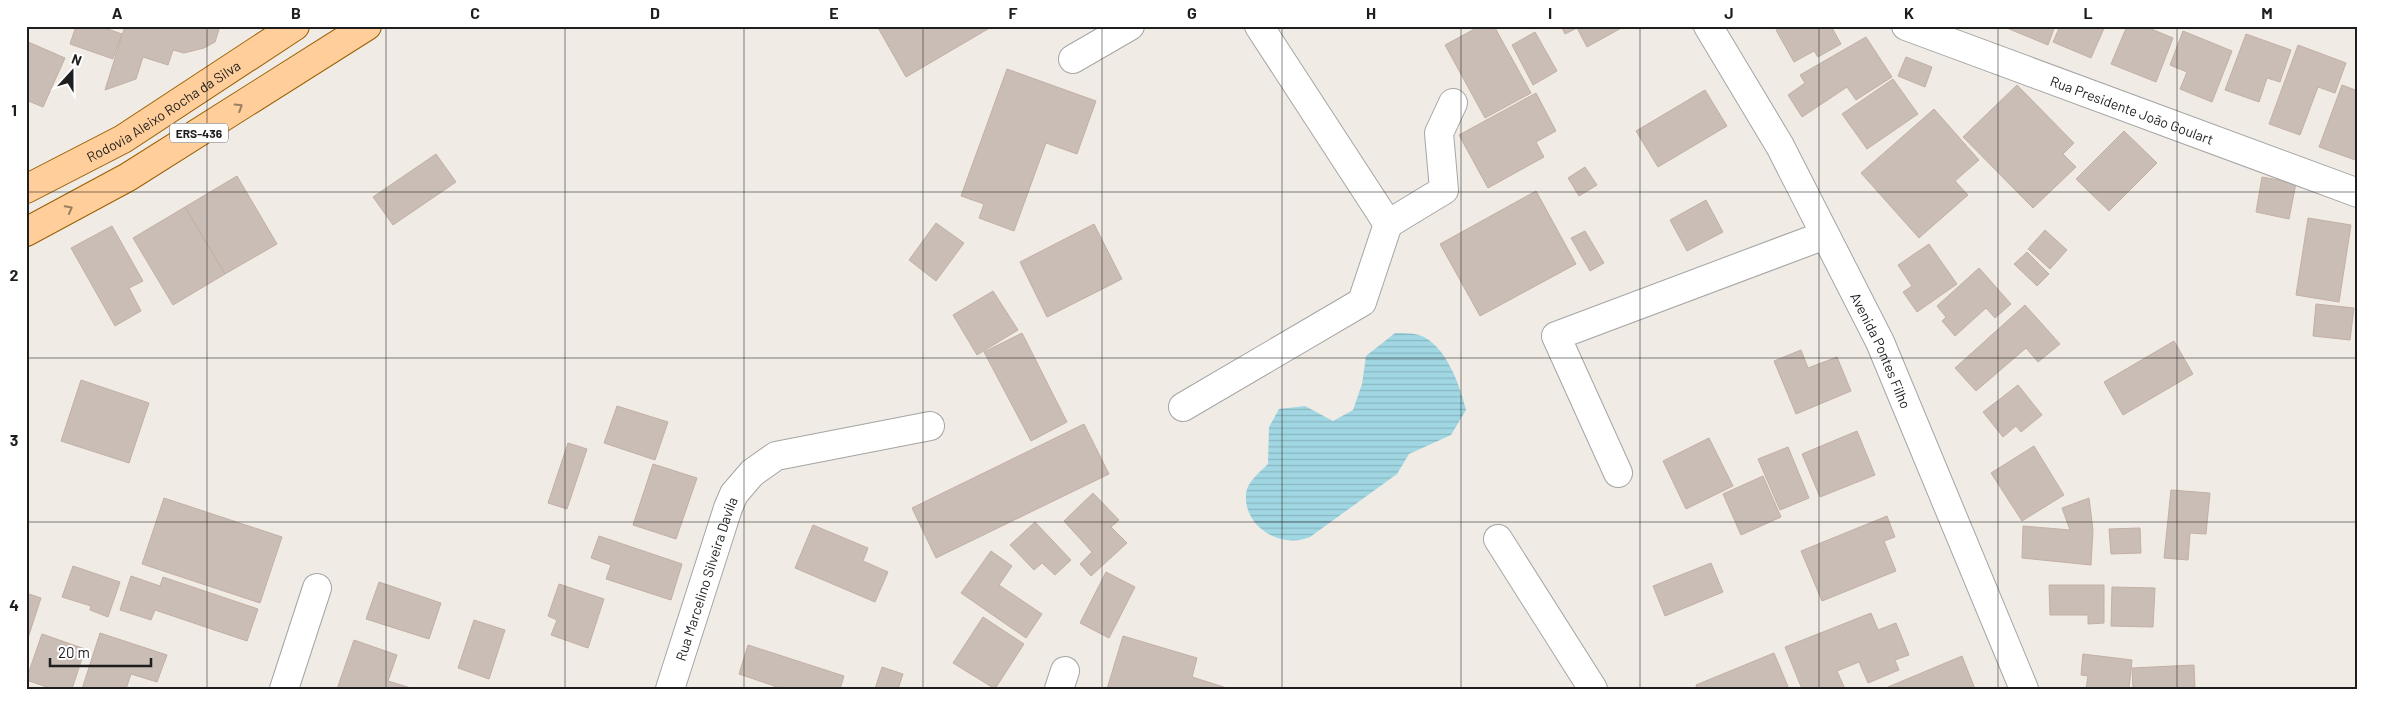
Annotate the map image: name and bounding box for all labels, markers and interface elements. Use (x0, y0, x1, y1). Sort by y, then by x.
text: A (112, 3, 123, 22)
text: B (291, 3, 301, 22)
text: C (470, 3, 480, 22)
text: D (650, 3, 660, 22)
text: E (829, 3, 839, 22)
text: F (1009, 3, 1018, 22)
text: G (1187, 3, 1197, 22)
text: H (1366, 3, 1376, 22)
text: I (1548, 3, 1552, 22)
text: J (1724, 3, 1734, 22)
text: K (1904, 3, 1914, 22)
text: L (2083, 3, 2093, 22)
text: M (2261, 3, 2273, 22)
north arrow (48, 48, 98, 98)
text: N (69, 50, 84, 69)
street label: Rodovia Aleixo Rocha da Silva (83, 56, 243, 165)
street label: Rua Presidente João Goulart (2048, 72, 2216, 147)
text: 1 (11, 100, 17, 119)
one-way arrow (233, 104, 242, 114)
road number: ERS-436 (170, 124, 228, 142)
one-way arrow (64, 205, 73, 215)
text: 2 (10, 265, 19, 284)
street label: Avenida Pontes Filho (1848, 289, 1915, 411)
text: 3 (10, 430, 18, 449)
street label: Rua Marcelino Silveira Davila (671, 494, 740, 663)
text: 4 (9, 595, 19, 614)
scale bar (50, 635, 151, 667)
text: 20 m (58, 643, 90, 661)

